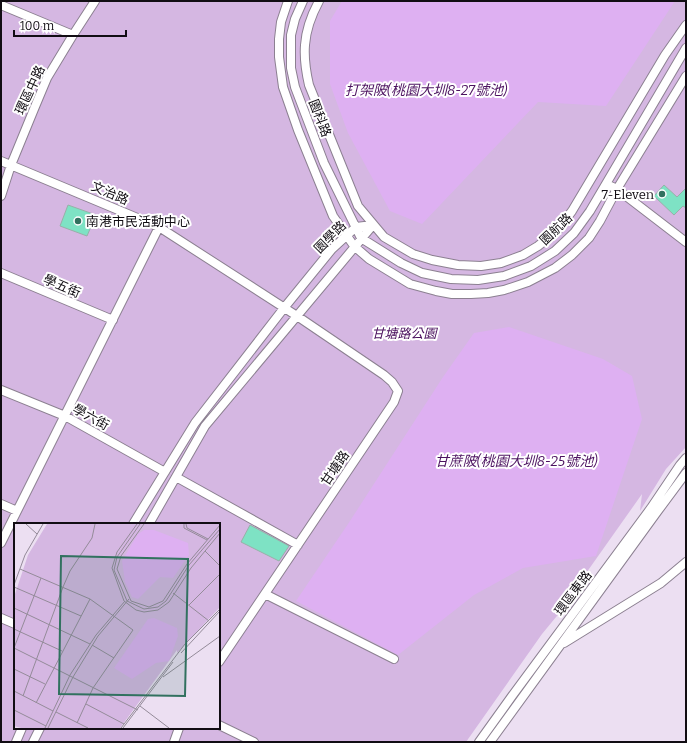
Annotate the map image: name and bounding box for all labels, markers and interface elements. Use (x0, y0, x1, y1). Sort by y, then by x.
scale bar (14, 12, 126, 38)
text: 100 m (20, 19, 55, 33)
street label: 環區中路 (12, 63, 48, 117)
water label: 打架陂(桃園大圳8-27號池) (345, 82, 508, 99)
street label: 園科路 (306, 97, 334, 139)
street label: 文治路 (89, 178, 131, 208)
place label: 7-Eleven (601, 187, 655, 202)
marker: 7-Eleven (657, 189, 667, 199)
street label: 園航路 (537, 210, 575, 248)
place label: 南港市民活動中心 (86, 214, 190, 229)
marker: 南港市民活動中心 (73, 216, 83, 226)
street label: 園學路 (311, 218, 349, 256)
street label: 學五街 (41, 271, 83, 301)
park label: 甘塘路公園 (371, 326, 438, 341)
street label: 學六街 (70, 401, 112, 433)
street label: 甘塘路 (318, 448, 352, 488)
water label: 甘蔗陂(桃園大圳8-25號池) (435, 453, 598, 470)
inset map (14, 523, 220, 729)
street label: 環區東路 (551, 568, 595, 618)

